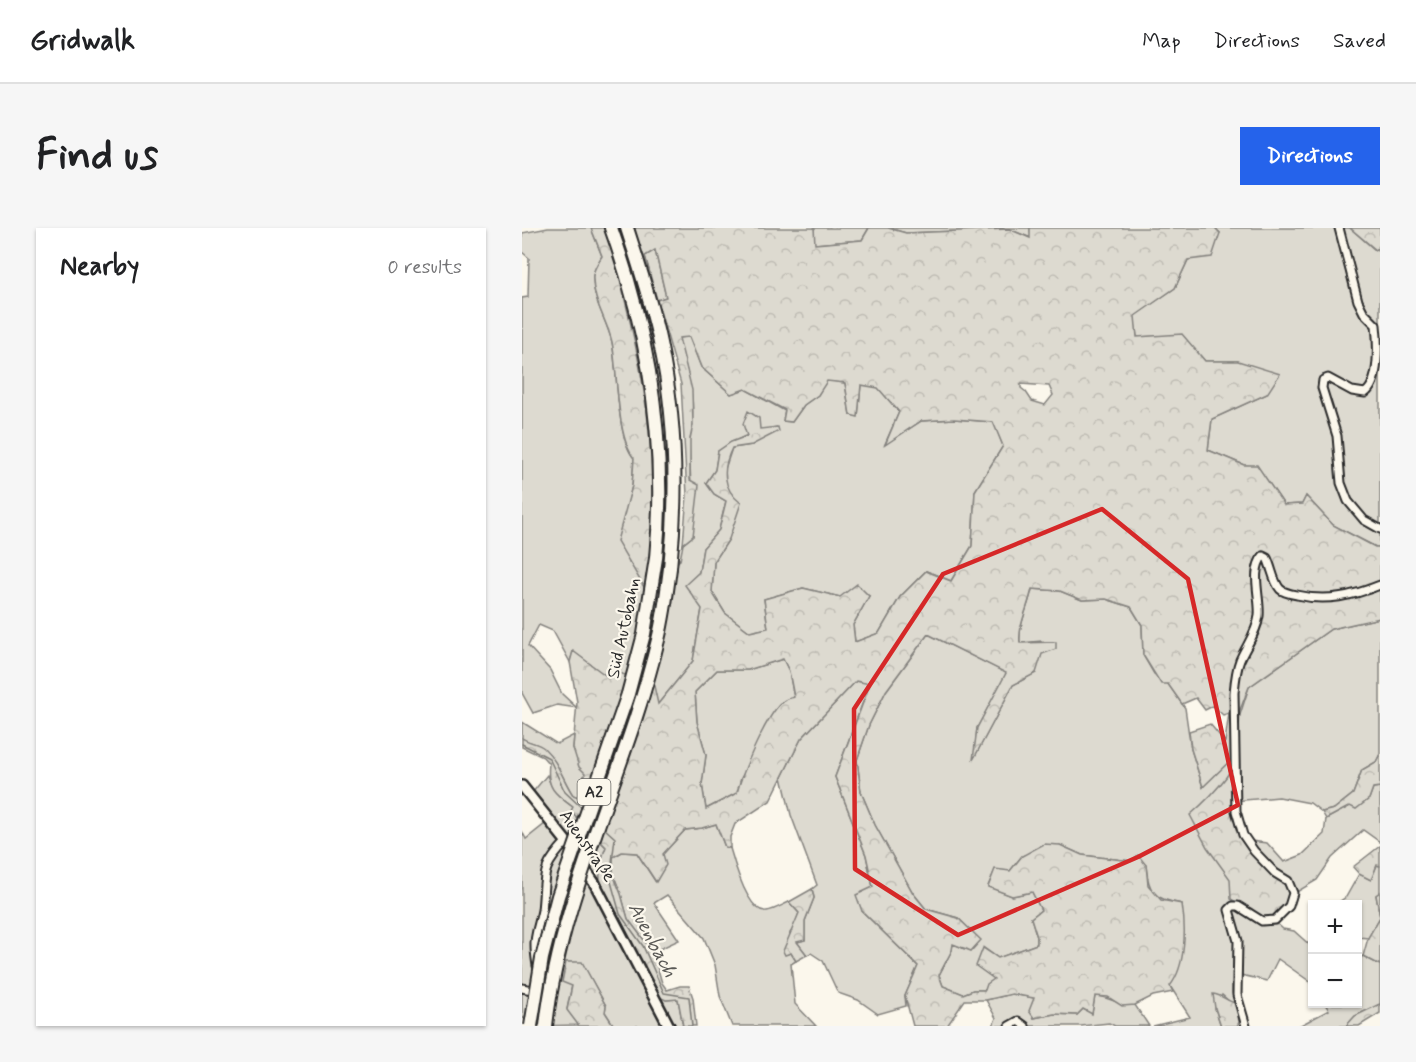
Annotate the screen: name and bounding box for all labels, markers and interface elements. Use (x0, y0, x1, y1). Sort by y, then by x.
text: Gridwalk (30, 23, 135, 60)
text: Map (1142, 27, 1181, 55)
text: Directions (1214, 27, 1300, 55)
text: Saved (1333, 27, 1386, 55)
button: Directions (1240, 127, 1380, 185)
text: Find us (36, 129, 158, 184)
text: Nearby (60, 250, 139, 284)
text: 0 results (388, 254, 462, 281)
street label: Süd Autobahn (602, 575, 646, 681)
road number: A2 (578, 779, 610, 805)
street label: Auenstraße (553, 805, 621, 887)
water label: Auenbach (621, 898, 683, 983)
map controls (1308, 900, 1362, 1008)
button: + (1308, 900, 1362, 954)
button: − (1308, 954, 1362, 1008)

